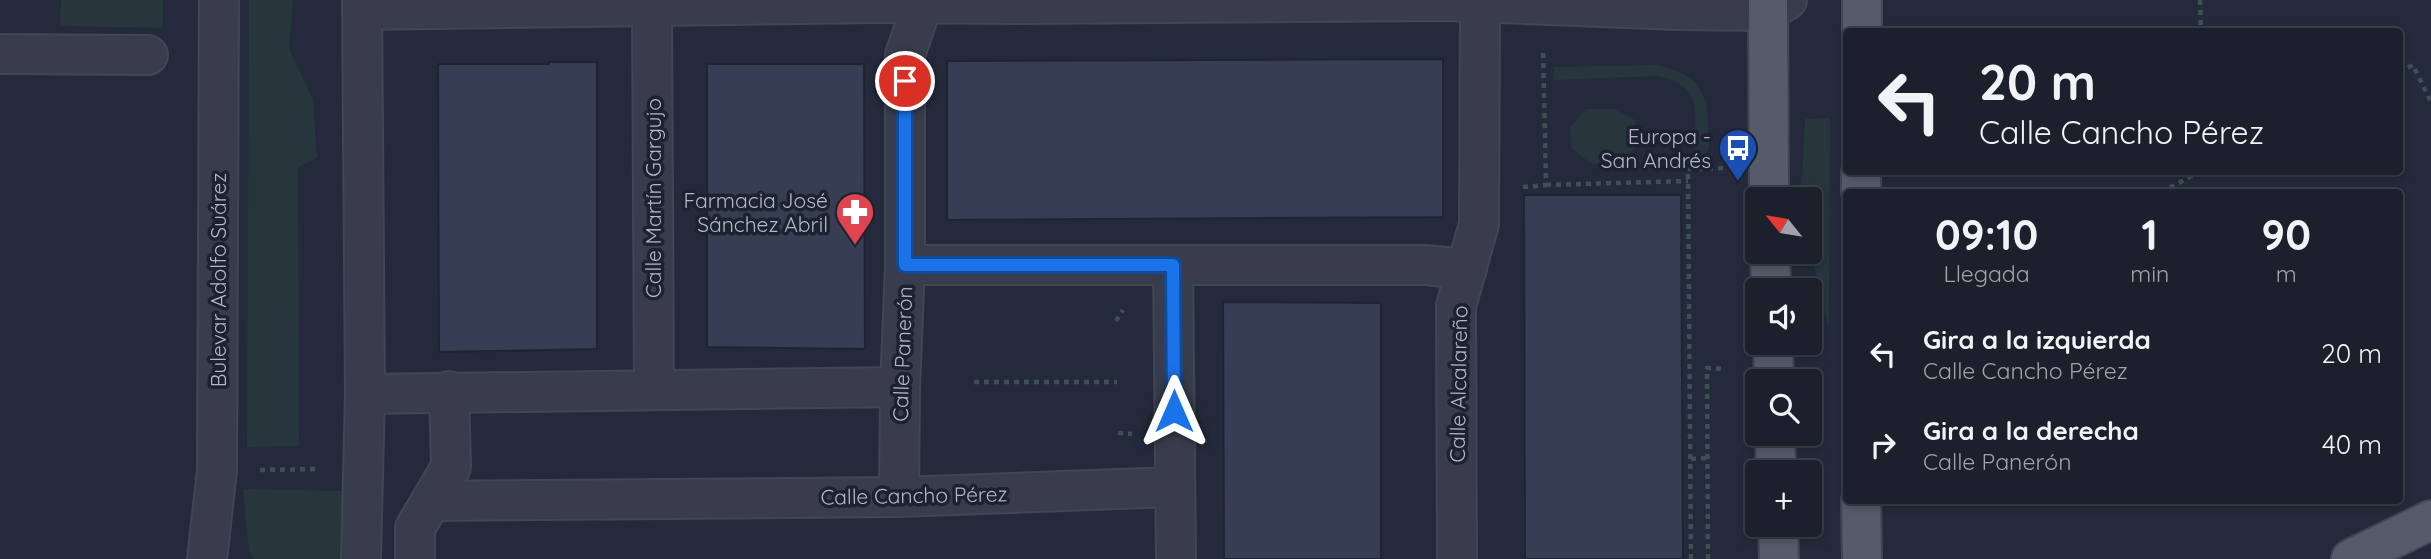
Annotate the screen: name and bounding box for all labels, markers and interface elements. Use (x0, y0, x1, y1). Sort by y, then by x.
pin (875, 51, 935, 111)
text: 20 m (1979, 51, 2096, 112)
icon: left (1864, 56, 1955, 147)
icon: arrive (886, 62, 924, 100)
street label: Calle Martín Gargujo (640, 98, 666, 298)
text: Calle Cancho Pérez (1979, 112, 2264, 152)
place label: Europa - San Andrés (1601, 123, 1711, 173)
bus stop icon: Europa - San Andrés (1717, 127, 1759, 182)
street label: Bulevar Adolfo Suárez (205, 173, 231, 387)
place label: Farmacia José Sánchez Abril (684, 187, 828, 237)
north arrow (1745, 187, 1822, 264)
map controls (1745, 187, 1822, 537)
pharmacy icon: Farmacia José Sánchez Abril (834, 191, 876, 246)
text: 09:10 (1935, 208, 2038, 261)
text: 1 (2142, 208, 2158, 261)
text: 90 (2261, 208, 2311, 261)
text: Llegada (1943, 259, 2030, 288)
text: min (2130, 259, 2169, 288)
text: m (2276, 259, 2297, 288)
button: sound (1745, 278, 1822, 355)
street label: Calle Panerón (887, 286, 917, 422)
street label: Calle Alcalareño (1444, 305, 1472, 463)
text: Gira a la izquierda (1923, 323, 2151, 356)
icon: left (1864, 335, 1902, 373)
text: 20 m (2321, 337, 2382, 370)
text: Calle Cancho Pérez (1923, 356, 2128, 385)
button: search (1745, 369, 1822, 446)
position arrow (1137, 374, 1211, 448)
text: Gira a la derecha (1923, 414, 2139, 447)
icon: right (1864, 426, 1902, 464)
text: 40 m (2322, 428, 2382, 461)
text: Calle Panerón (1923, 447, 2071, 476)
button: + (1745, 460, 1822, 537)
street label: Calle Cancho Pérez (820, 480, 1008, 510)

